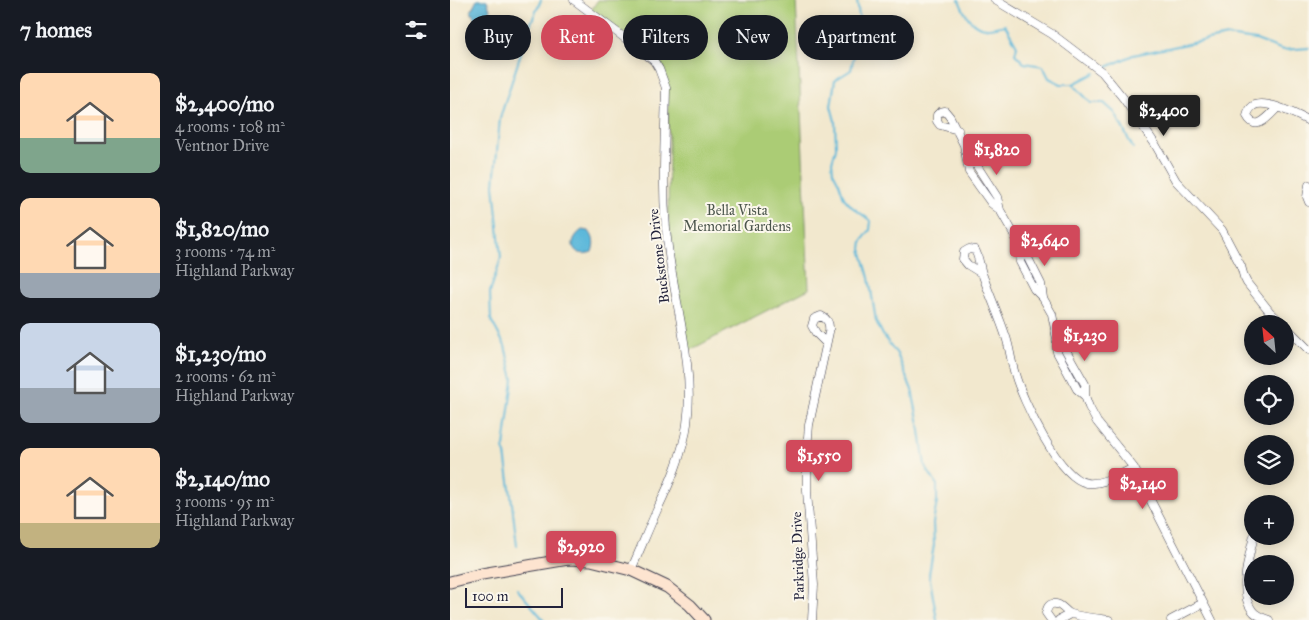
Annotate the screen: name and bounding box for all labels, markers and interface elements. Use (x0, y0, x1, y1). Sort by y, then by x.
chip: Buy (465, 15, 531, 60)
chip: Rent (541, 15, 613, 60)
chip: Filters (623, 15, 708, 60)
chip: New (718, 15, 788, 60)
chip: Apartment (798, 15, 914, 60)
icon: filters (402, 16, 430, 44)
text: 7 homes (20, 17, 92, 43)
text: $2,400/mo (175, 91, 274, 117)
icon: home (60, 93, 120, 153)
pin: $2,400 (1123, 94, 1205, 137)
text: $2,400 (1139, 101, 1189, 120)
text: 4 rooms · 108 m² (175, 117, 285, 136)
pin: $1,820 (956, 134, 1038, 176)
text: Ventnor Drive (175, 136, 269, 155)
text: $1,820 (974, 140, 1020, 159)
park label: Bella Vista Memorial Gardens (683, 202, 791, 235)
street label: Buckstone Drive (645, 208, 673, 304)
text: $1,820/mo (175, 216, 269, 242)
icon: home (60, 218, 120, 278)
pin: $2,640 (1004, 224, 1086, 267)
text: $2,640 (1021, 231, 1069, 250)
text: 3 rooms · 74 m² (175, 242, 275, 261)
text: Highland Parkway (175, 261, 294, 280)
north arrow (1244, 315, 1294, 365)
map controls (1244, 315, 1294, 605)
pin: $1,230 (1044, 320, 1126, 362)
text: $1,230 (1063, 326, 1107, 345)
text: $1,230/mo (175, 341, 266, 367)
icon: home (60, 343, 120, 403)
text: 2 rooms · 62 m² (175, 367, 276, 386)
button: locate (1244, 375, 1294, 425)
text: Highland Parkway (175, 386, 294, 405)
button: layers (1244, 435, 1294, 485)
pin: $1,550 (778, 440, 860, 482)
text: $1,550 (797, 446, 841, 465)
text: $2,140/mo (175, 466, 270, 492)
icon: home (60, 468, 120, 528)
pin: $2,140 (1102, 468, 1184, 510)
text: $2,140 (1120, 474, 1166, 493)
text: 3 rooms · 95 m² (175, 492, 274, 511)
button: + (1244, 495, 1294, 545)
text: Highland Parkway (175, 511, 294, 530)
street label: Parkridge Drive (788, 511, 808, 601)
pin: $2,920 (540, 530, 622, 573)
text: $2,920 (557, 537, 605, 556)
button: − (1244, 555, 1294, 605)
scale bar (465, 585, 562, 608)
text: 100 m (472, 588, 509, 605)

